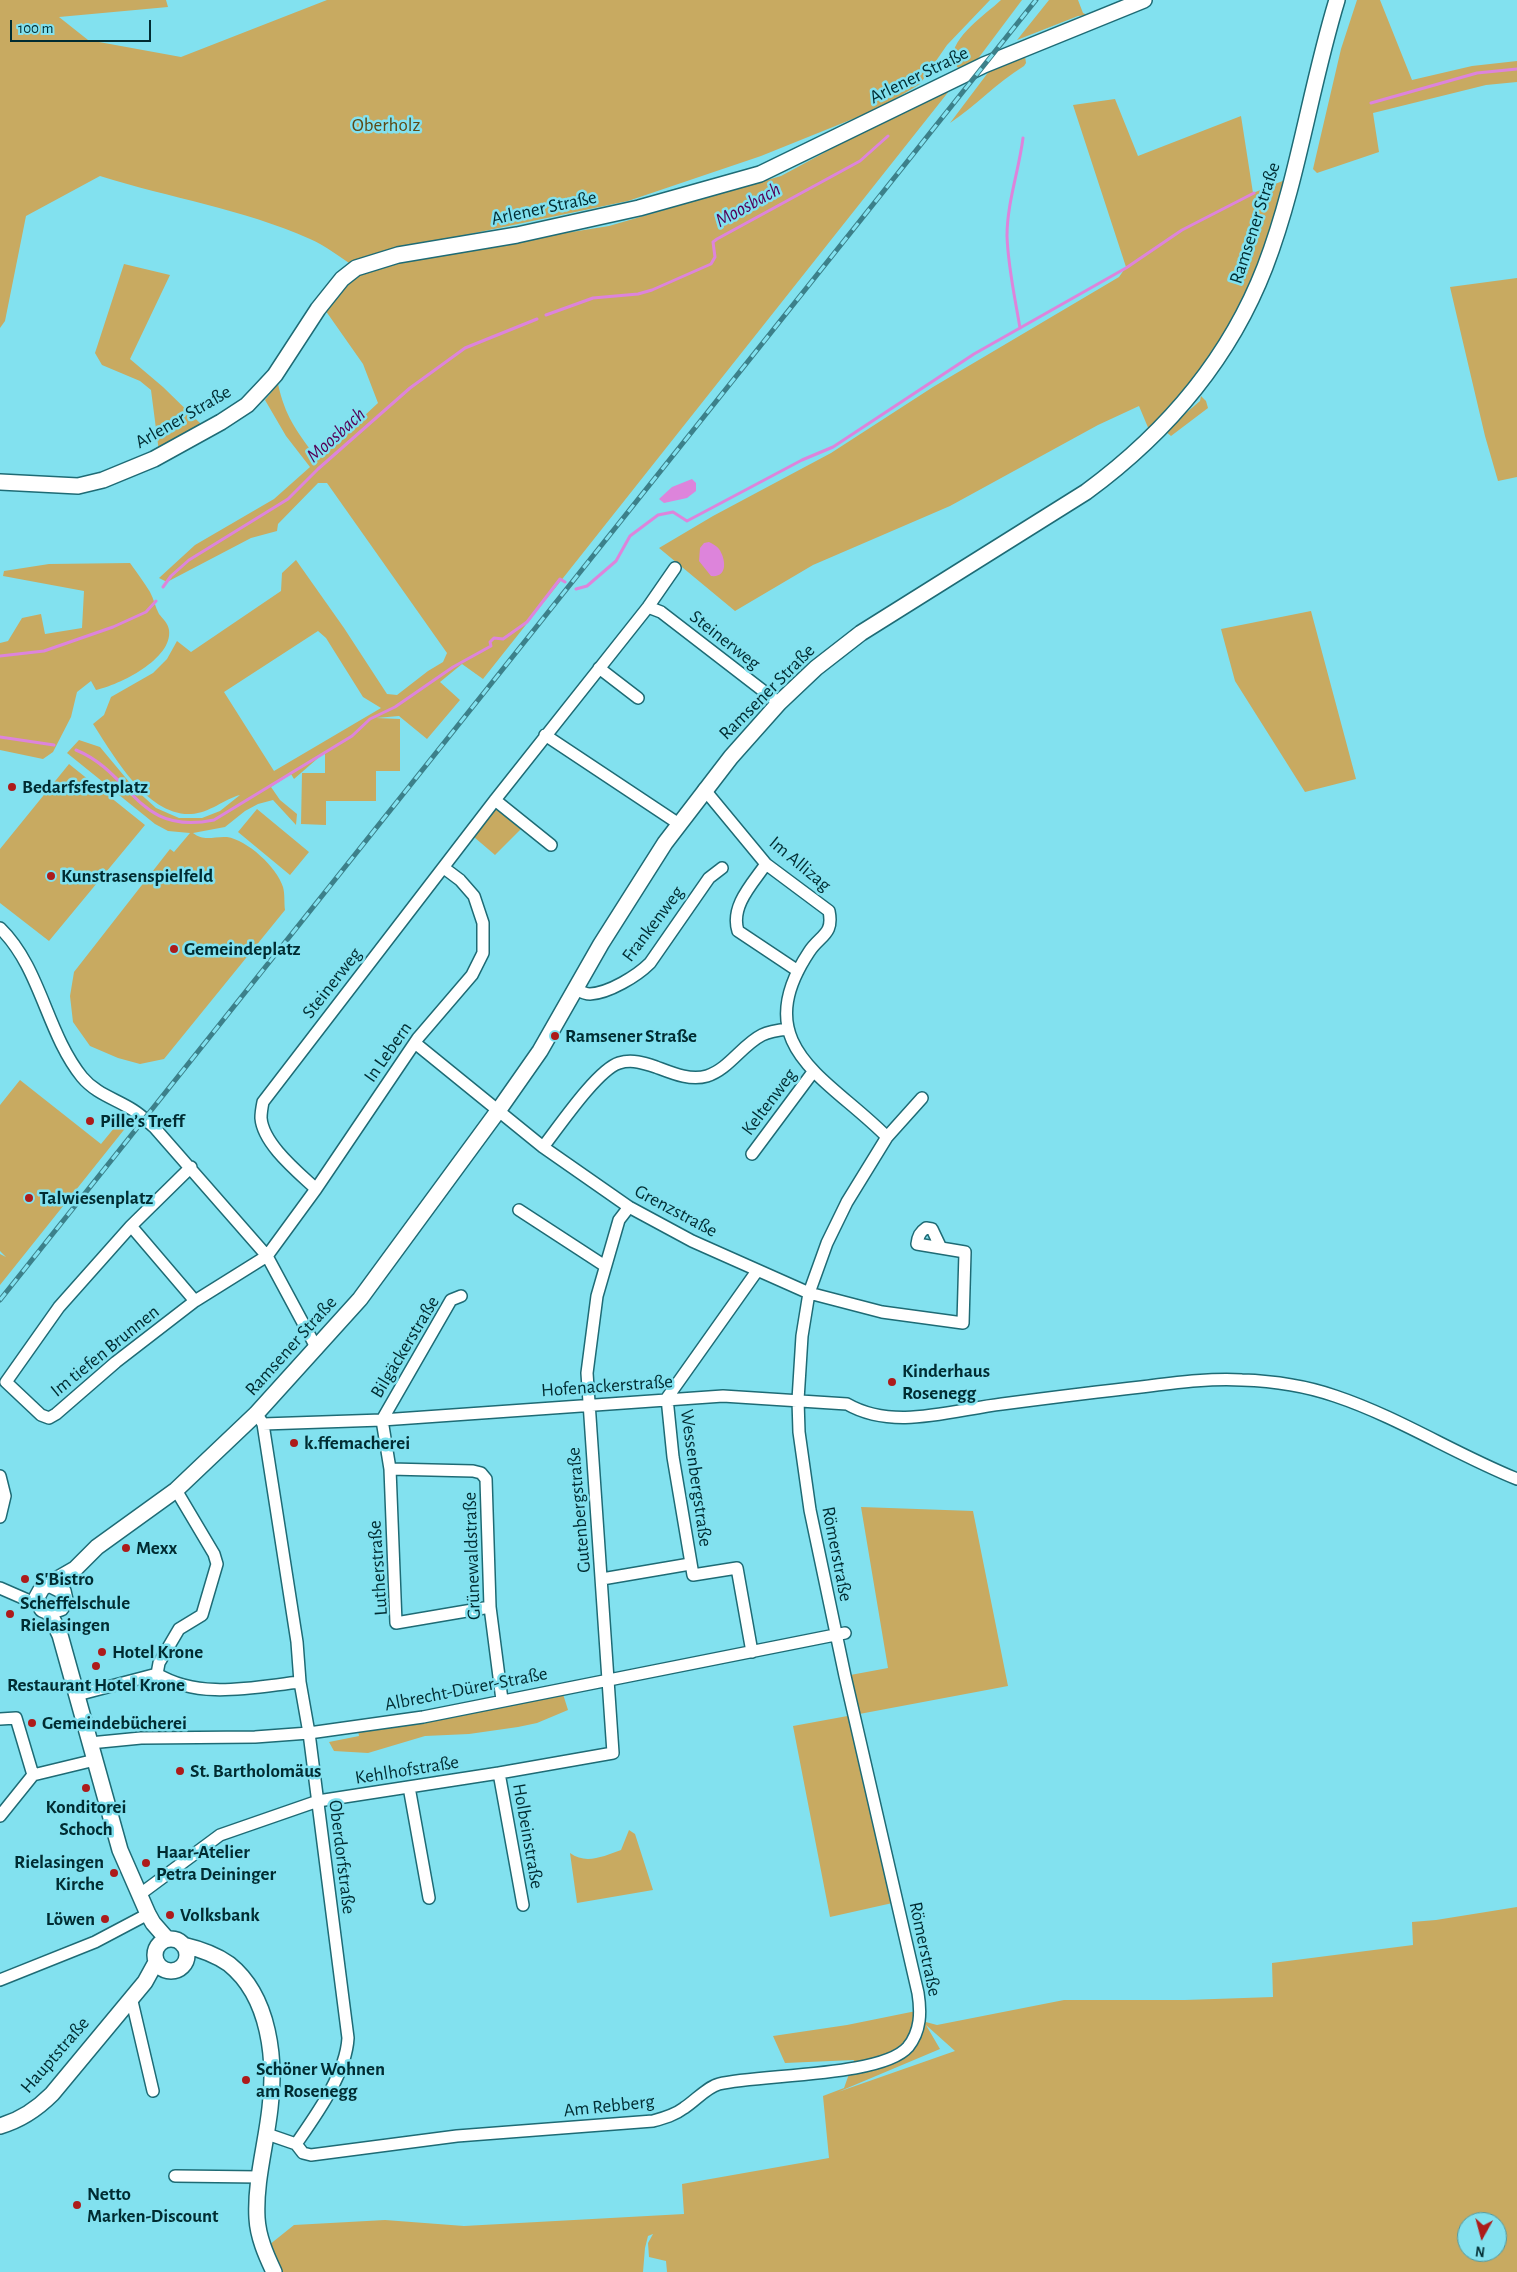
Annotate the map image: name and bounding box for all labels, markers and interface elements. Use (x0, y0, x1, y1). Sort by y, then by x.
scale bar (12, 10, 154, 42)
text: 100 m (18, 21, 53, 36)
street label: Arlener Straße (866, 41, 972, 109)
park label: Oberholz (352, 114, 420, 136)
street label: Ramsener Straße (1225, 159, 1285, 287)
water label: Moosbach (711, 177, 785, 233)
street label: Arlener Straße (489, 186, 599, 230)
street label: Arlener Straße (131, 380, 235, 454)
water label: Moosbach (302, 402, 370, 468)
street label: Steinerweg (685, 605, 765, 675)
street label: Ramsener Straße (714, 639, 820, 745)
place label: Bedarfsfestplatz (22, 776, 148, 798)
marker: Bedarfsfestplatz (6, 781, 18, 793)
street label: Im Allizag (764, 831, 836, 897)
place label: Kunstrasenspielfeld (61, 865, 213, 887)
marker: Kunstrasenspielfeld (45, 870, 57, 882)
street label: Frankenweg (617, 882, 689, 966)
place label: Gemeindeplatz (184, 938, 301, 960)
marker: Gemeindeplatz (168, 943, 180, 955)
street label: Steinerweg (297, 943, 367, 1023)
street label: In Lebern (359, 1017, 417, 1087)
place label: Ramsener Straße (565, 1025, 697, 1047)
marker: Ramsener Straße (549, 1030, 561, 1042)
street label: Keltenweg (736, 1064, 802, 1140)
place label: Pille’s Treff (100, 1110, 184, 1132)
marker: Pille’s Treff (84, 1115, 96, 1127)
street label: Grenzstraße (631, 1180, 721, 1242)
place label: Talwiesenplatz (39, 1187, 153, 1209)
marker: Talwiesenplatz (23, 1192, 35, 1204)
street label: Ramsener Straße (240, 1291, 342, 1401)
street label: Bilgäckerstraße (366, 1292, 444, 1402)
street label: Im tiefen Brunnen (46, 1300, 164, 1402)
place label: Kinderhaus Rosenegg (902, 1360, 990, 1404)
street label: Hofenackerstraße (540, 1370, 674, 1402)
marker: Kinderhaus Rosenegg (886, 1376, 898, 1388)
street label: Wessenbergstraße (675, 1408, 717, 1548)
place label: k.ffemacherei (304, 1432, 410, 1454)
marker: k.ffemacherei (288, 1437, 300, 1449)
street label: Gutenbergstraße (562, 1446, 596, 1574)
street label: Grünewaldstraße (458, 1492, 486, 1620)
street label: Römerstraße (817, 1505, 857, 1603)
street label: Lutherstraße (363, 1520, 393, 1616)
place label: Mexx (136, 1537, 177, 1559)
marker: Mexx (120, 1542, 132, 1554)
place label: S'Bistro (35, 1568, 94, 1590)
marker: S'Bistro (19, 1573, 31, 1585)
place label: Scheffelschule Rielasingen (20, 1592, 130, 1636)
marker: Scheffelschule Rielasingen (4, 1608, 16, 1620)
place label: Hotel Krone (112, 1641, 203, 1663)
marker: Hotel Krone (96, 1646, 108, 1658)
marker: Restaurant Hotel Krone (90, 1660, 102, 1672)
street label: Albrecht-Dürer-Straße (383, 1662, 549, 1716)
place label: Restaurant Hotel Krone (7, 1674, 185, 1696)
place label: Gemeindebücherei (42, 1712, 187, 1734)
marker: Gemeindebücherei (26, 1717, 38, 1729)
street label: Kehlhofstraße (353, 1751, 461, 1789)
place label: St. Bartholomäus (190, 1760, 321, 1782)
marker: St. Bartholomäus (174, 1765, 186, 1777)
street label: Holbeinstraße (508, 1781, 548, 1891)
marker: Konditorei Schoch (80, 1782, 92, 1794)
place label: Konditorei Schoch (45, 1796, 127, 1840)
street label: Oberdorfstraße (324, 1799, 360, 1915)
place label: Haar-Atelier Petra Deininger (156, 1841, 276, 1885)
place label: Rielasingen Kirche (14, 1851, 104, 1895)
marker: Haar-Atelier Petra Deininger (140, 1857, 152, 1869)
marker: Rielasingen Kirche (108, 1867, 120, 1879)
street label: Römerstraße (904, 1900, 946, 1998)
place label: Volksbank (180, 1904, 260, 1926)
place label: Löwen (46, 1908, 95, 1930)
marker: Volksbank (164, 1909, 176, 1921)
marker: Löwen (99, 1913, 111, 1925)
street label: Hauptstraße (16, 2012, 94, 2098)
place label: Schöner Wohnen am Rosenegg (256, 2058, 385, 2102)
marker: Schöner Wohnen am Rosenegg (240, 2074, 252, 2086)
street label: Am Rebberg (562, 2090, 656, 2122)
place label: Netto Marken-Discount (87, 2183, 218, 2227)
marker: Netto Marken-Discount (71, 2199, 83, 2211)
north arrow (1457, 2212, 1507, 2262)
text: N (1475, 2243, 1486, 2258)

